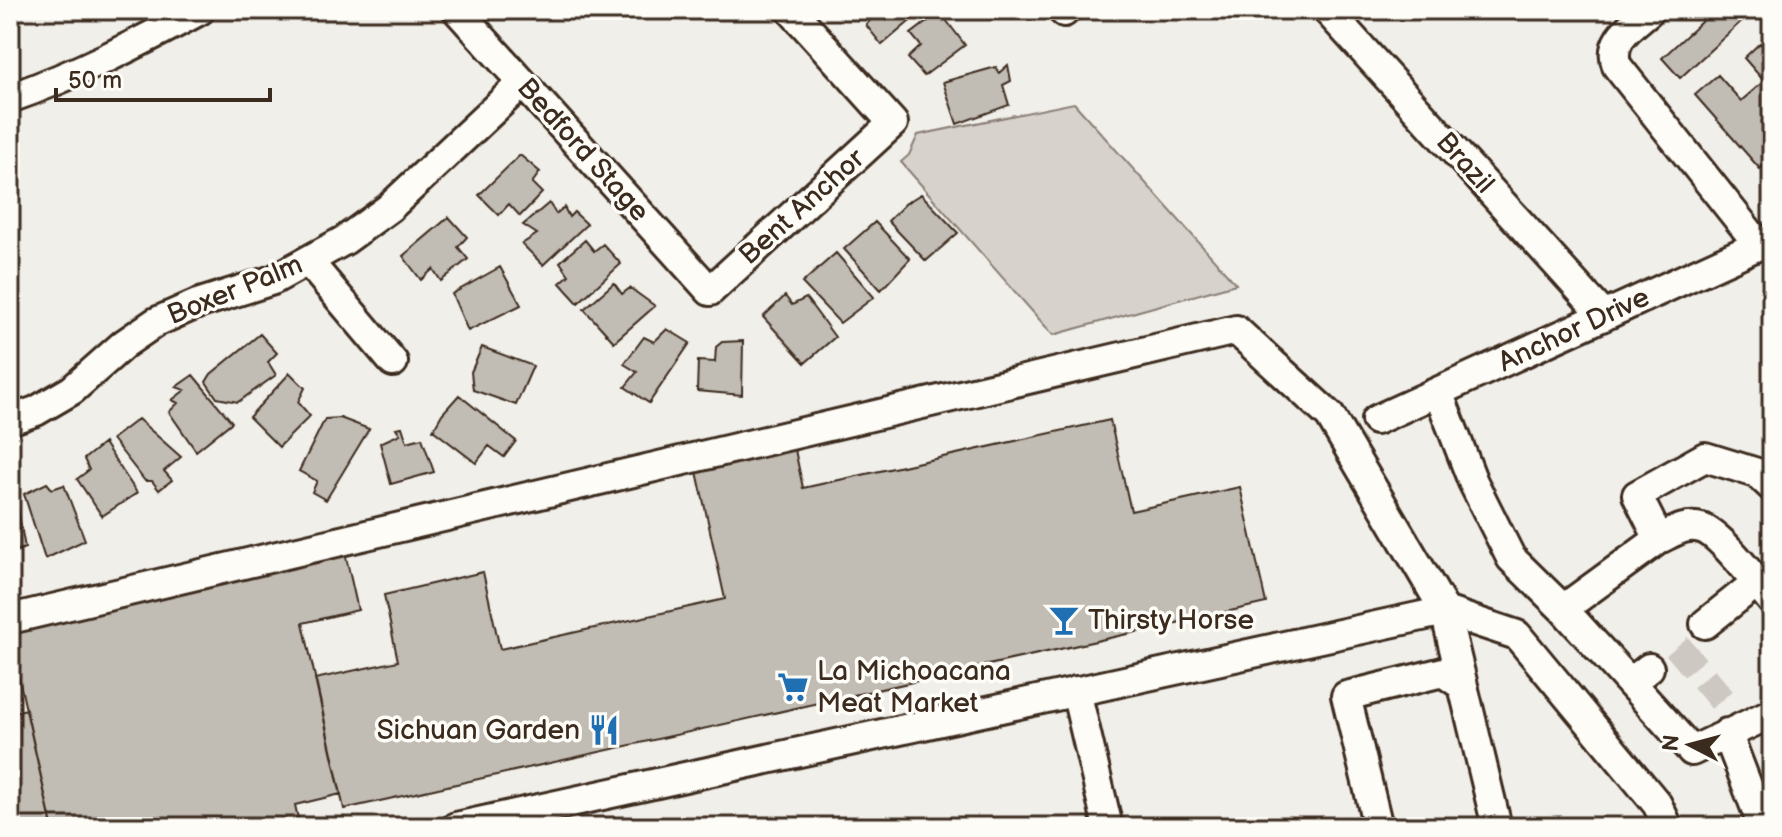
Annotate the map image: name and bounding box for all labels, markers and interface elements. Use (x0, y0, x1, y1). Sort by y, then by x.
scale bar (56, 52, 270, 102)
text: 50 m (68, 66, 122, 95)
street label: Bedford Stage (510, 72, 656, 228)
street label: Brazil (1429, 126, 1501, 200)
street label: Bent Anchor (733, 142, 872, 272)
street label: Boxer Palm (163, 248, 307, 332)
street label: Anchor Drive (1493, 281, 1655, 379)
bar icon: Thirsty Horse (1047, 603, 1081, 637)
place label: Thirsty Horse (1088, 604, 1254, 637)
place label: La Michoacana Meat Market (817, 655, 1011, 720)
supermarket icon: La Michoacana Meat Market (776, 670, 810, 704)
north arrow (1650, 705, 1730, 785)
restaurant icon: Sichuan Garden (587, 713, 621, 747)
place label: Sichuan Garden (377, 714, 580, 747)
text: N (1657, 733, 1686, 753)

